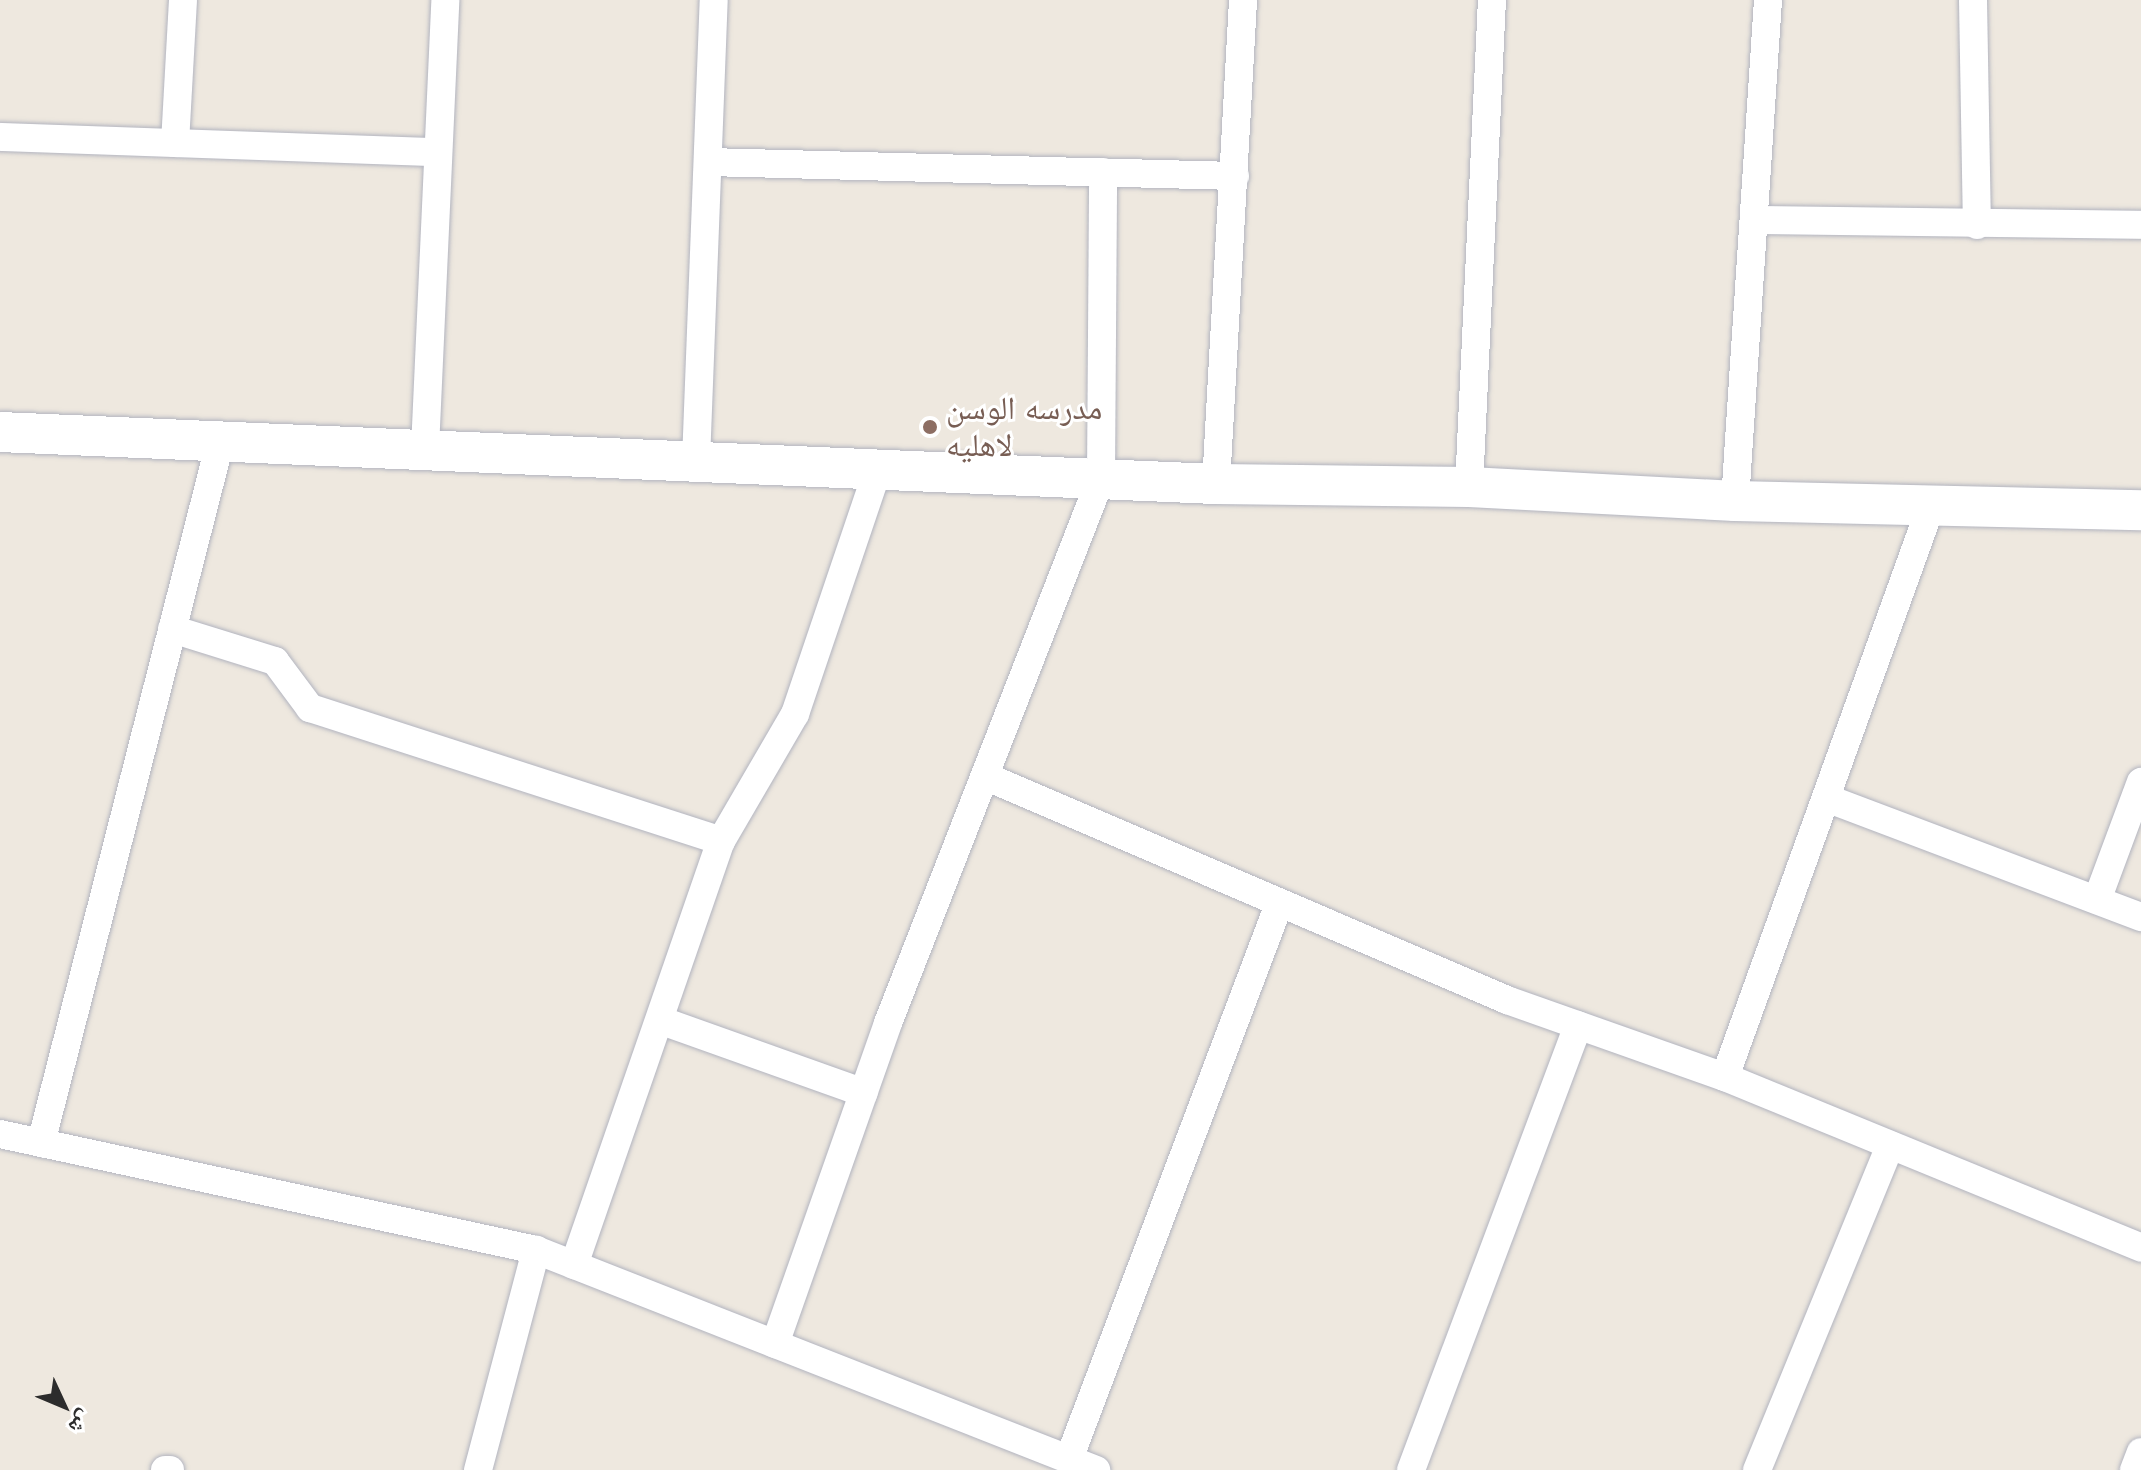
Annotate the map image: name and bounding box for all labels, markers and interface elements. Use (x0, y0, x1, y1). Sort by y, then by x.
place label: مدرسه الوسن لاهليه (946, 390, 1102, 465)
marker: مدرسه الوسن لاهليه (921, 418, 939, 436)
north arrow (24, 1366, 104, 1446)
text: ش (62, 1403, 101, 1442)

